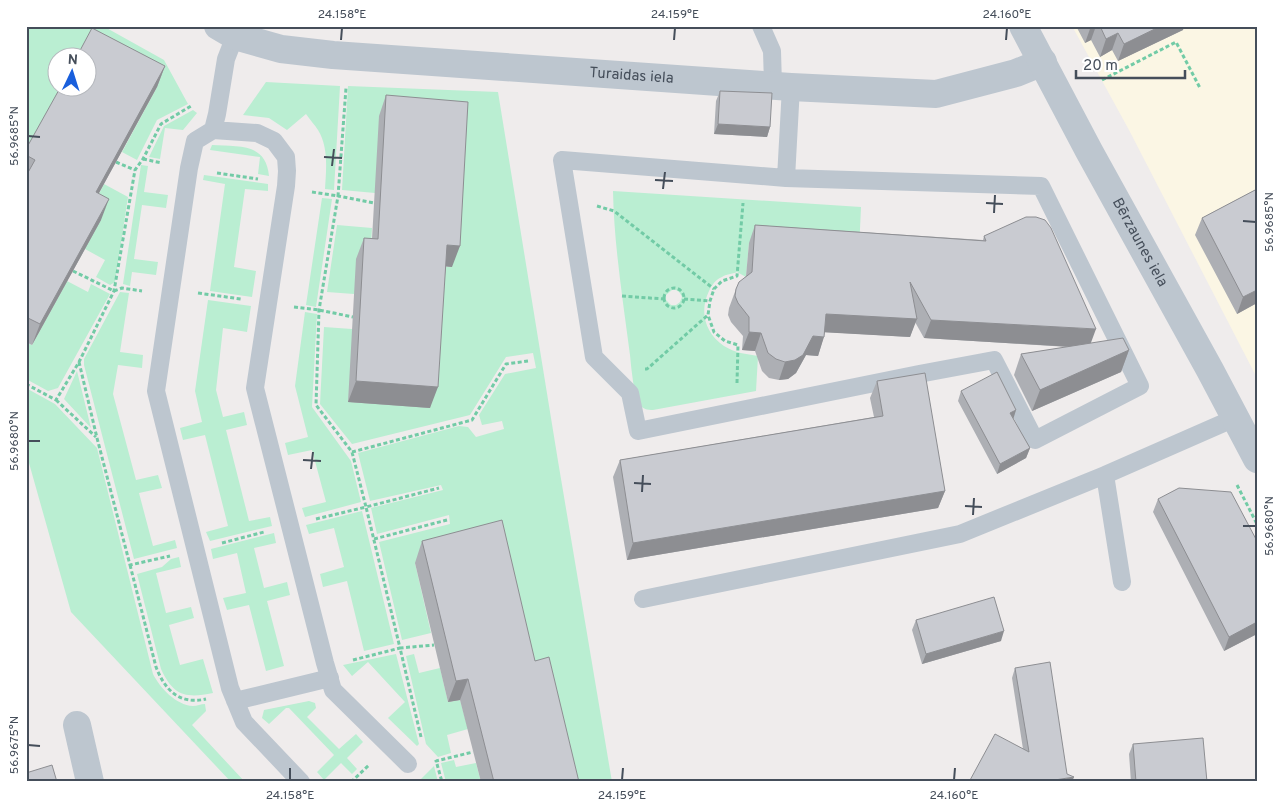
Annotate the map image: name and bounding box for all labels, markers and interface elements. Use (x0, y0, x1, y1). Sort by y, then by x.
text: 24.158°E (318, 7, 366, 23)
text: 24.159°E (651, 7, 699, 23)
text: 24.160°E (983, 7, 1031, 23)
north arrow (48, 48, 98, 98)
scale bar (1076, 48, 1184, 80)
text: N (67, 52, 78, 69)
text: 20 m (1083, 57, 1118, 76)
street label: Turaidas iela (589, 63, 674, 88)
text: 56.9685°N (7, 106, 23, 166)
text: 56.9685°N (1262, 192, 1278, 252)
street label: Bērzaunes iela (1107, 195, 1172, 290)
text: 56.9680°N (7, 411, 23, 471)
text: 56.9680°N (1262, 496, 1278, 556)
text: 56.9675°N (7, 716, 23, 774)
text: 24.158°E (266, 788, 314, 804)
text: 24.159°E (598, 788, 646, 804)
text: 24.160°E (930, 788, 978, 804)

